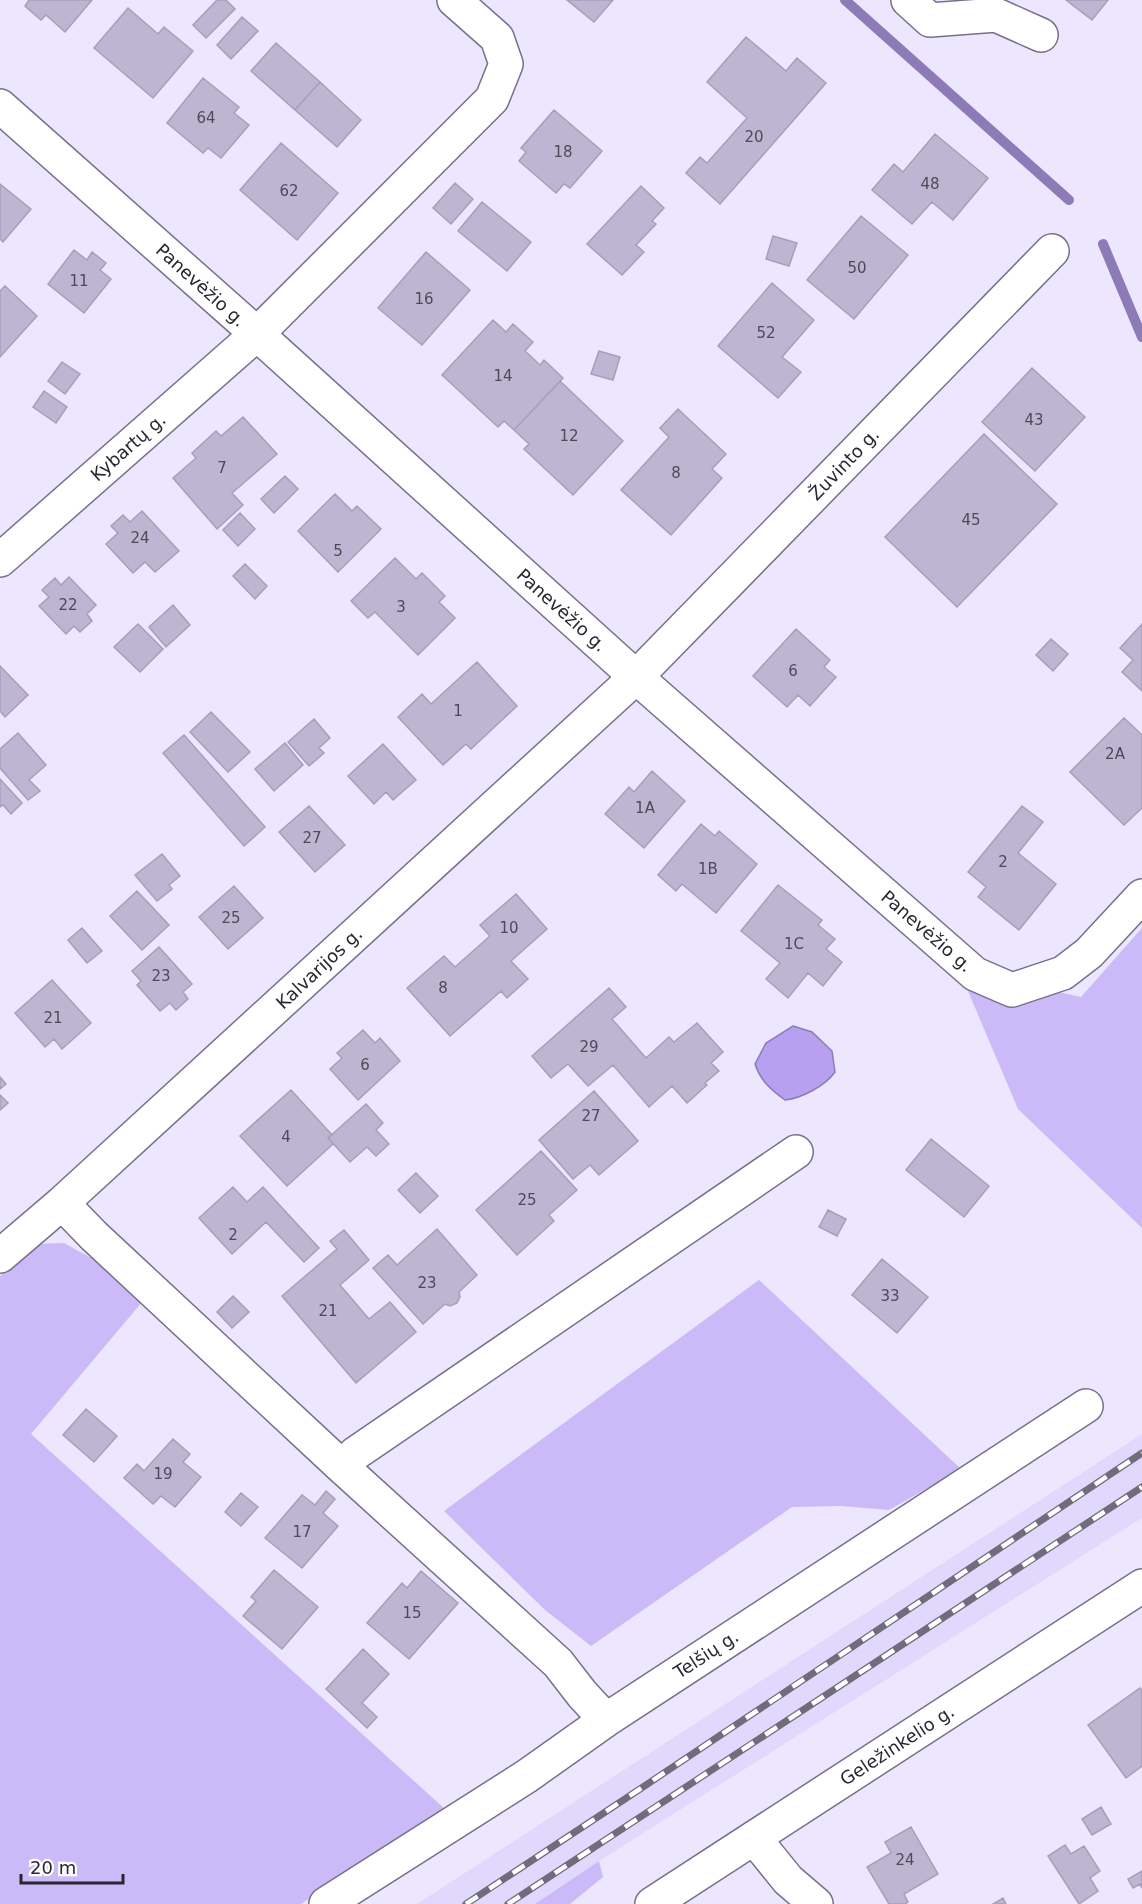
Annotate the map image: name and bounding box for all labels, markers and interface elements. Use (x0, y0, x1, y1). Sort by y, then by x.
house number: 64 (196, 109, 216, 127)
house number: 20 (744, 128, 764, 146)
house number: 18 (553, 143, 573, 161)
house number: 48 (920, 175, 940, 193)
house number: 62 (279, 182, 299, 200)
street label: Panevėžio g. (152, 239, 250, 331)
house number: 50 (847, 259, 867, 277)
house number: 11 (69, 272, 89, 290)
house number: 16 (414, 290, 434, 308)
house number: 52 (756, 324, 776, 342)
house number: 14 (493, 367, 513, 385)
street label: Kybartų g. (86, 409, 170, 485)
house number: 43 (1024, 411, 1044, 429)
street label: Žuvinto g. (805, 424, 883, 504)
house number: 12 (559, 427, 579, 445)
house number: 7 (217, 459, 227, 477)
house number: 8 (671, 464, 681, 482)
house number: 45 (961, 511, 981, 529)
house number: 24 (130, 529, 150, 547)
house number: 5 (333, 542, 343, 560)
street label: Panevėžio g. (513, 564, 611, 656)
house number: 22 (58, 596, 78, 614)
house number: 3 (396, 598, 406, 616)
house number: 6 (788, 662, 798, 680)
house number: 1 (453, 702, 463, 720)
house number: 2A (1105, 745, 1126, 763)
house number: 1A (635, 799, 656, 817)
house number: 27 (302, 829, 322, 847)
house number: 2 (998, 853, 1008, 871)
house number: 1B (698, 860, 718, 878)
street label: Panevėžio g. (877, 886, 977, 976)
house number: 25 (221, 909, 241, 927)
house number: 10 (499, 919, 519, 937)
street label: Kalvarijos g. (272, 923, 366, 1013)
house number: 1C (784, 935, 804, 953)
house number: 23 (151, 967, 171, 985)
house number: 8 (438, 979, 448, 997)
house number: 21 (43, 1009, 63, 1027)
house number: 29 (579, 1038, 599, 1056)
house number: 6 (360, 1056, 370, 1074)
house number: 27 (581, 1107, 601, 1125)
house number: 4 (281, 1128, 291, 1146)
house number: 25 (517, 1191, 537, 1209)
house number: 2 (228, 1226, 238, 1244)
house number: 23 (417, 1274, 437, 1292)
house number: 33 (880, 1287, 900, 1305)
house number: 21 (318, 1302, 338, 1320)
house number: 19 (153, 1465, 173, 1483)
house number: 17 (292, 1523, 312, 1541)
house number: 15 (402, 1604, 422, 1622)
street label: Telšių g. (669, 1625, 742, 1683)
street label: Geležinkelio g. (836, 1700, 958, 1790)
scale bar (21, 1847, 123, 1885)
house number: 24 (895, 1851, 915, 1869)
text: 20 m (30, 1857, 76, 1878)

